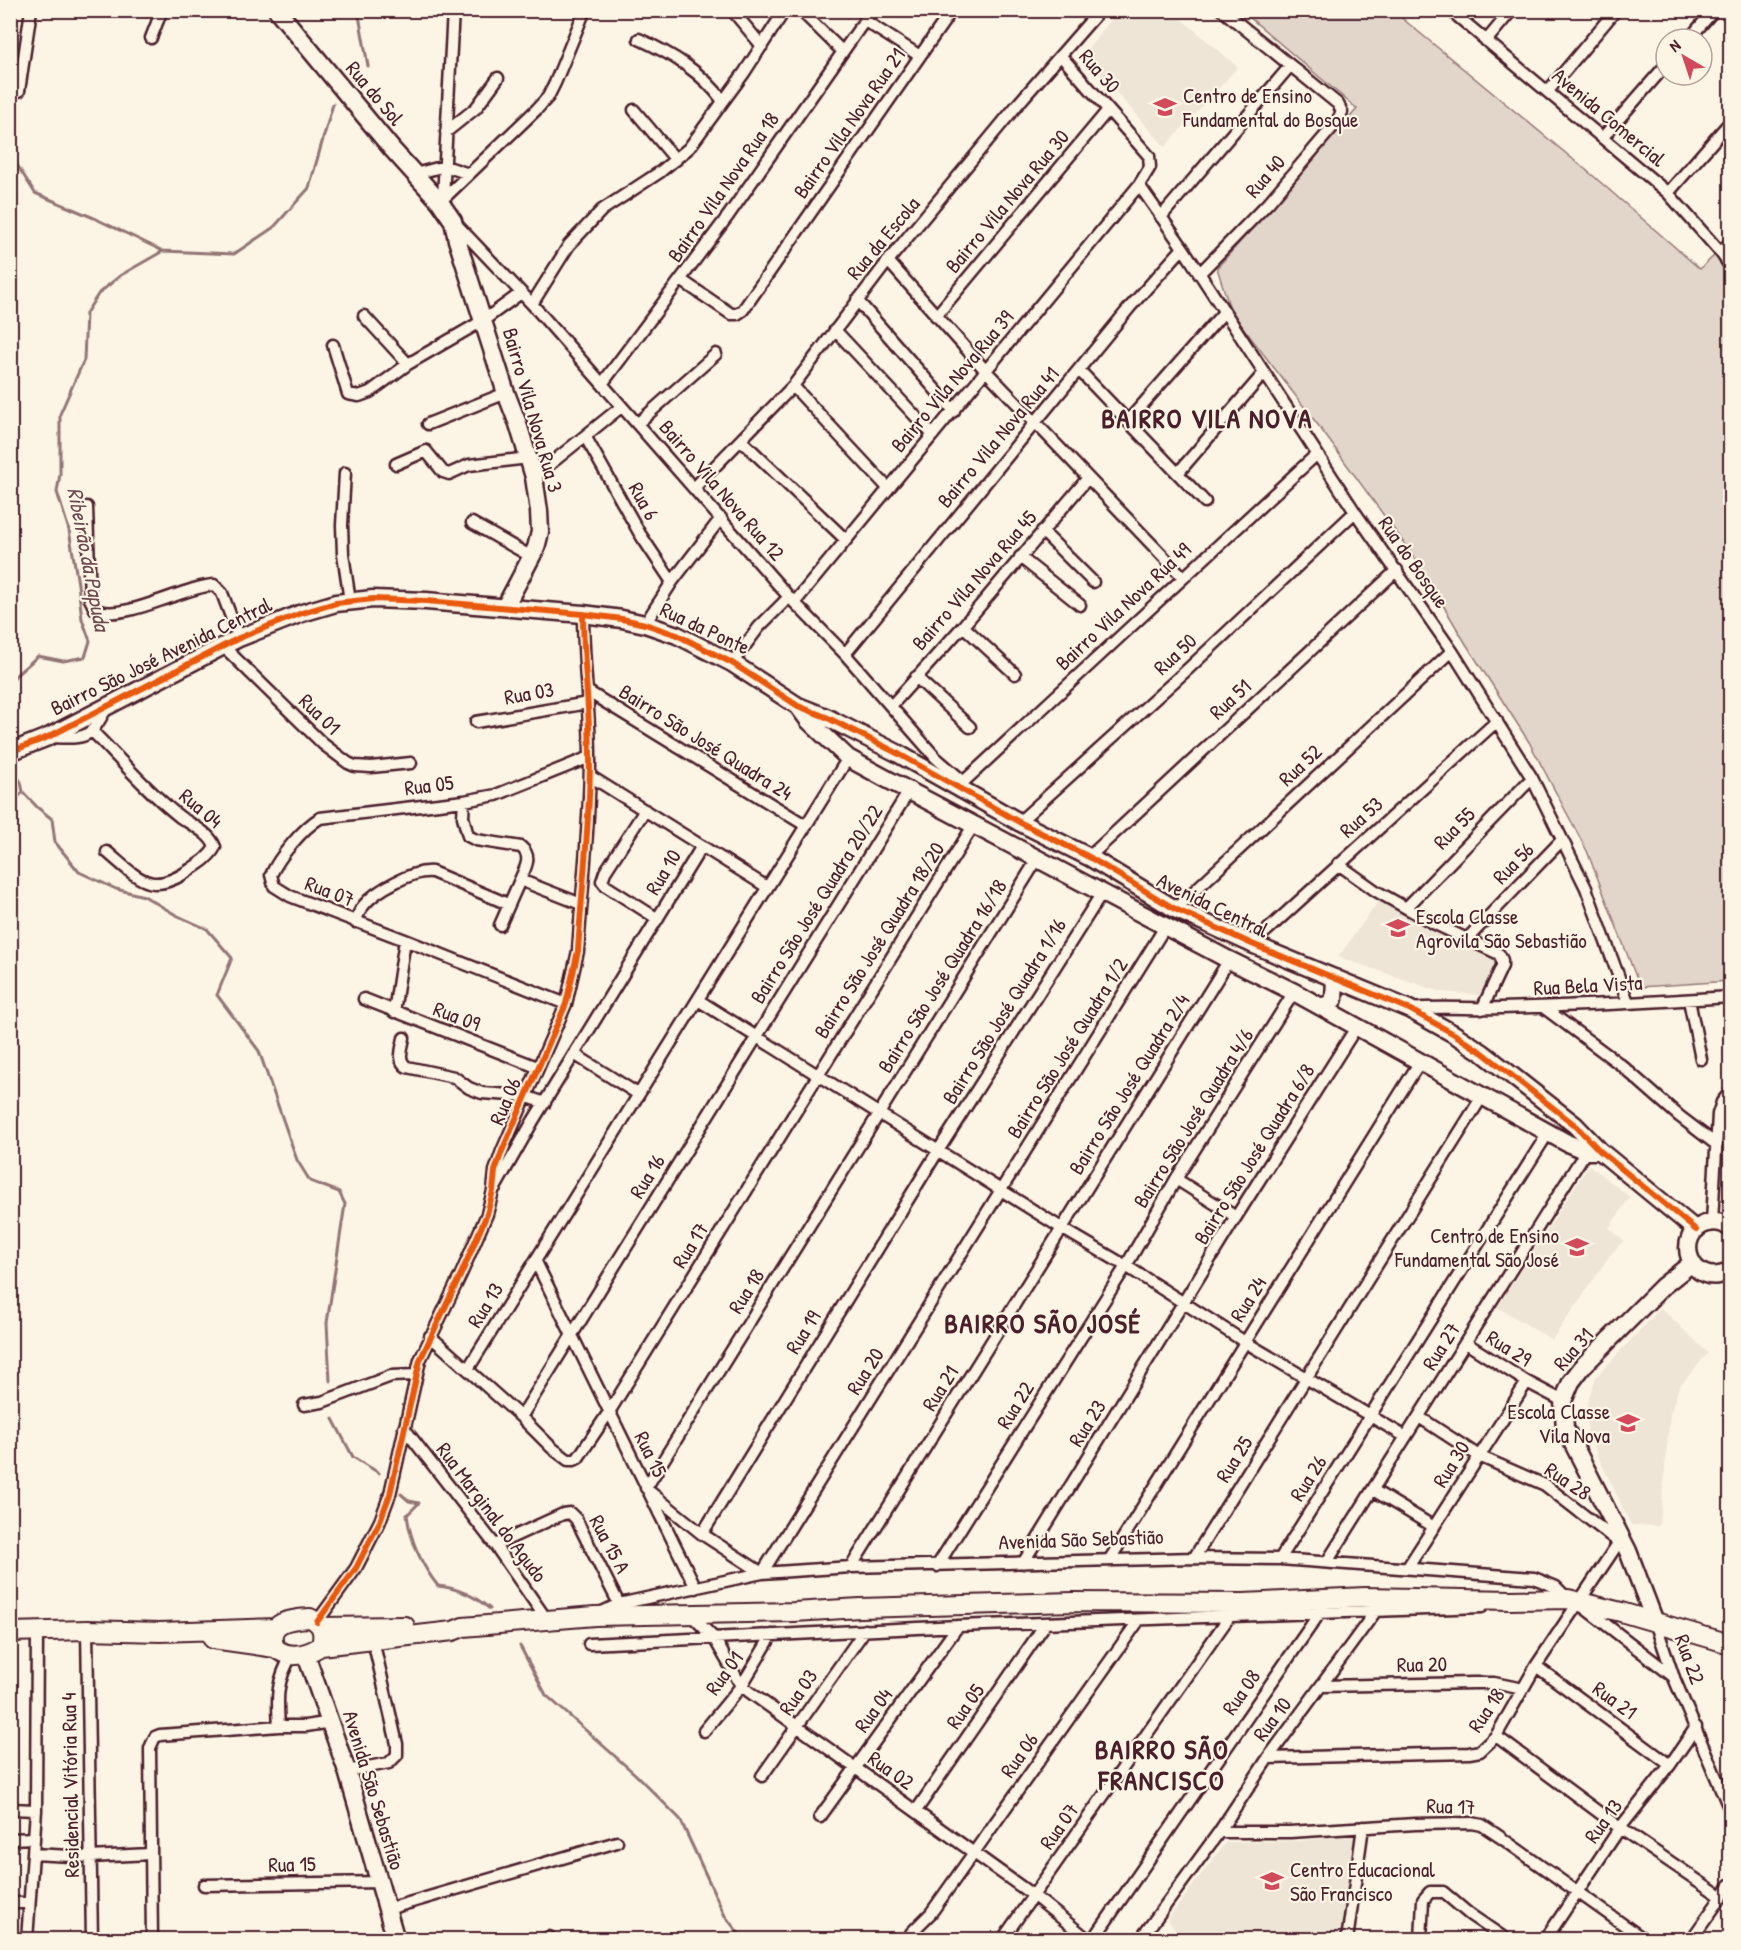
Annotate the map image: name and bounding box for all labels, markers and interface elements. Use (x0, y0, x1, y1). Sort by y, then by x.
north arrow (1654, 27, 1714, 87)
text: N (1664, 34, 1685, 57)
street label: Bairro Vila Nova Rua 21 (786, 42, 912, 204)
street label: Rua 30 (1073, 43, 1127, 99)
street label: Rua do Sol (339, 55, 411, 132)
street label: Avenida Comercial (1546, 61, 1672, 173)
place label: Centro de Ensino Fundamental do Bosque (1182, 81, 1358, 134)
school or university icon: Centro de Ensino Fundamental do Bosque (1152, 94, 1178, 120)
street label: Bairro Vila Nova Rua 18 (660, 106, 786, 268)
street label: Bairro Vila Nova Rua 30 (938, 123, 1076, 279)
street label: Rua 40 (1238, 148, 1292, 204)
street label: Rua da Escola (840, 190, 926, 286)
street label: Bairro Vila Nova Rua 39 (884, 304, 1020, 458)
street label: Bairro Vila Nova Rua 3 (496, 324, 570, 496)
street label: Bairro Vila Nova Rua 41 (930, 360, 1066, 514)
district label: BAIRRO VILA NOVA (1101, 400, 1313, 436)
street label: Bairro Vila Nova Rua 12 (653, 413, 791, 567)
street label: Rua 6 (622, 477, 666, 525)
water label: Ribeirão da Papuda (60, 485, 118, 636)
street label: Bairro Vila Nova Rua 45 (905, 504, 1043, 656)
street label: Rua do Bosque (1372, 510, 1456, 614)
street label: Bairro Vila Nova Rua 49 (1049, 535, 1197, 677)
street label: Bairro São José Avenida Central (46, 590, 277, 722)
street label: Rua da Ponte (655, 595, 755, 661)
street label: Rua 50 (1147, 627, 1203, 681)
street label: Rua 51 (1203, 672, 1257, 726)
street label: Rua 03 (502, 674, 556, 712)
street label: Bairro São José Quadra 24 (614, 677, 798, 807)
street label: Rua 01 (293, 687, 347, 741)
street label: Rua 52 (1272, 737, 1328, 793)
street label: Rua 05 (403, 768, 455, 802)
street label: Rua 04 (173, 781, 229, 835)
street label: Rua 53 (1333, 790, 1389, 844)
street label: Bairro São José Quadra 20/22 (743, 799, 889, 1009)
street label: Rua 55 (1427, 800, 1481, 856)
street label: Bairro São José Quadra 18/20 (807, 836, 951, 1044)
street label: Rua 56 (1486, 836, 1540, 890)
street label: Rua 10 (638, 844, 688, 900)
street label: Avenida Central (1152, 865, 1274, 945)
street label: Rua 07 (301, 868, 359, 914)
street label: Bairro São José Quadra 16/18 (871, 874, 1013, 1078)
place label: Escola Classe Agrovila São Sebastião (1416, 902, 1587, 955)
street label: Bairro São José Quadra 1/16 (935, 913, 1073, 1109)
school or university icon: Escola Classe Agrovila São Sebastião (1385, 915, 1411, 941)
street label: Bairro São José Quadra 1/2 (1000, 952, 1134, 1144)
street label: Rua Bela Vista (1533, 968, 1643, 1002)
street label: Bairro São José Quadra 2/4 (1062, 988, 1196, 1180)
street label: Rua 09 (429, 994, 485, 1038)
street label: Bairro São José Quadra 4/6 (1126, 1023, 1260, 1213)
street label: Bairro São José Quadra 6/8 (1187, 1058, 1321, 1250)
street label: Rua 06 (482, 1073, 528, 1129)
street label: Rua 16 (622, 1148, 672, 1204)
street label: Rua 17 (665, 1217, 715, 1273)
place label: Centro de Ensino Fundamental São José (1394, 1221, 1559, 1274)
school or university icon: Centro de Ensino Fundamental São José (1564, 1234, 1590, 1260)
street label: Rua 18 (721, 1263, 771, 1319)
street label: Rua 24 (1223, 1271, 1273, 1327)
street label: Rua 13 (460, 1277, 510, 1333)
street label: Rua 19 (778, 1304, 828, 1359)
district label: BAIRRO SÃO JOSÉ (944, 1305, 1142, 1341)
street label: Rua 27 (1415, 1317, 1467, 1375)
street label: Rua 31 (1546, 1321, 1600, 1377)
street label: Rua 29 (1481, 1323, 1538, 1373)
street label: Rua 20 (839, 1342, 891, 1400)
street label: Rua 21 (915, 1360, 965, 1416)
street label: Rua 22 (989, 1376, 1041, 1434)
street label: Rua 23 (1061, 1394, 1113, 1452)
place label: Escola Classe Vila Nova (1508, 1397, 1610, 1450)
school or university icon: Escola Classe Vila Nova (1615, 1410, 1641, 1436)
street label: Rua 15 (628, 1426, 674, 1482)
street label: Rua 25 (1209, 1430, 1260, 1488)
street label: Rua 30 (1426, 1435, 1476, 1493)
street label: Rua Marginal do Agudo (430, 1436, 554, 1588)
street label: Rua 26 (1283, 1449, 1333, 1507)
street label: Rua 28 (1539, 1455, 1597, 1507)
street label: Rua 15 A (583, 1510, 637, 1578)
street label: Avenida São Sebastião (998, 1522, 1164, 1556)
street label: Rua 22 (1668, 1630, 1712, 1688)
street label: Rua 01 (698, 1645, 750, 1701)
street label: Rua 20 (1397, 1649, 1447, 1679)
street label: Rua 03 (772, 1663, 824, 1721)
street label: Rua 08 (1215, 1663, 1267, 1721)
street label: Rua 21 (1587, 1674, 1643, 1726)
street label: Rua 05 (939, 1677, 991, 1735)
street label: Rua 04 (847, 1682, 899, 1738)
street label: Rua 18 (1461, 1682, 1511, 1738)
street label: Rua 10 (1246, 1691, 1298, 1747)
street label: Residencial Vitória Rua 4 (54, 1692, 86, 1878)
street label: Avenida São Sebastião (336, 1707, 412, 1873)
street label: Rua 06 (993, 1727, 1045, 1783)
district label: BAIRRO SÃO FRANCISCO (1095, 1731, 1229, 1798)
street label: Rua 02 (862, 1744, 920, 1796)
street label: Rua 17 (1426, 1791, 1476, 1821)
street label: Rua 13 (1577, 1793, 1629, 1849)
street label: Rua 07 (1033, 1797, 1085, 1855)
street label: Rua 15 (268, 1849, 316, 1879)
place label: Centro Educacional São Francisco (1290, 1855, 1435, 1908)
school or university icon: Centro Educacional São Francisco (1259, 1868, 1285, 1894)

